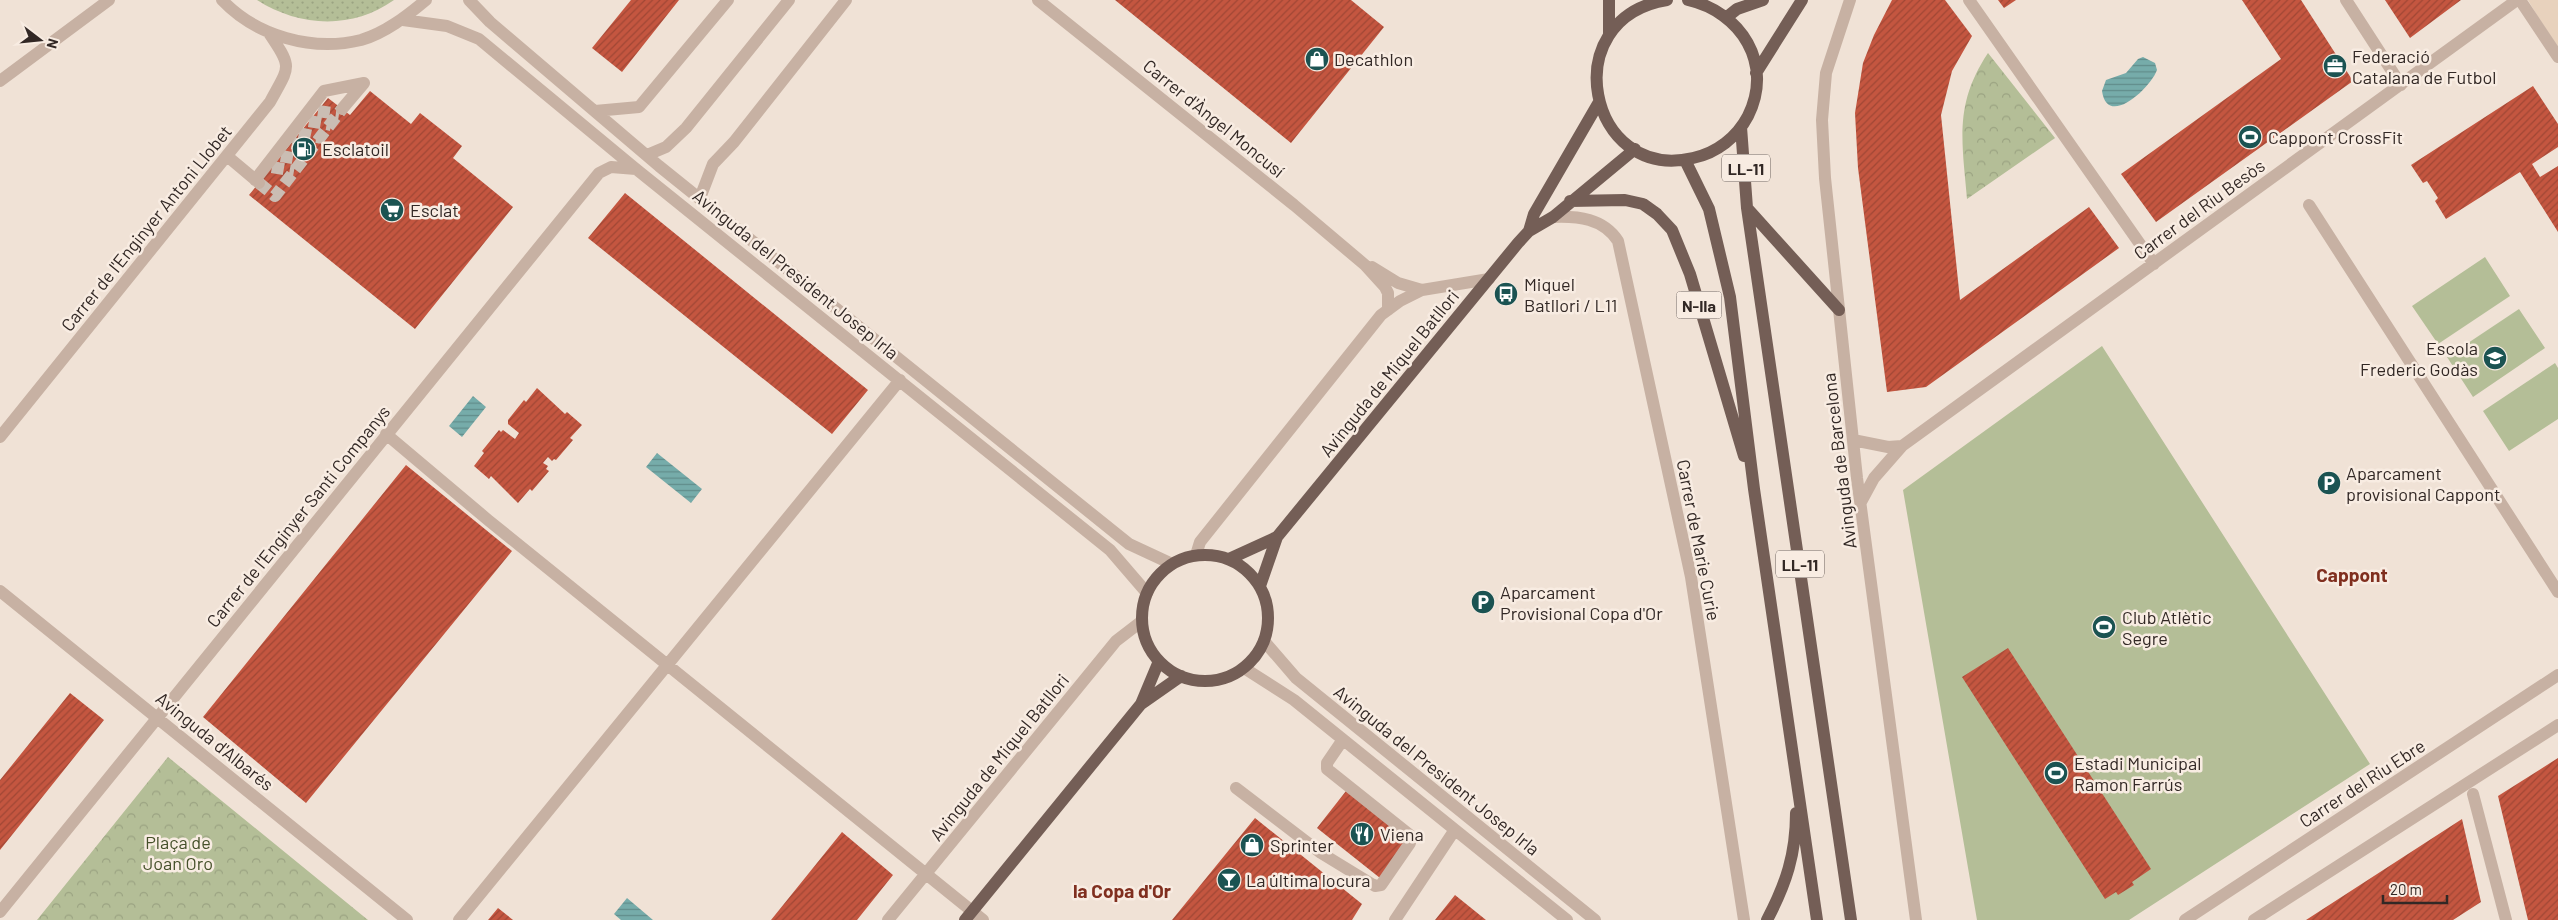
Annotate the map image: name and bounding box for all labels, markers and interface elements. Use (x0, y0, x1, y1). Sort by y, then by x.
north arrow (15, 15, 65, 65)
text: N (44, 37, 62, 51)
place label: Federació Catalana de Futbol (2352, 45, 2496, 88)
shop icon: Decathlon (1304, 46, 1330, 72)
place label: Decathlon (1334, 48, 1413, 70)
office icon: Federació Catalana de Futbol (2322, 53, 2348, 79)
street label: Carrer d'Àngel Moncusí (1139, 54, 1289, 182)
street label: Carrer de l'Enginyer Antoni Llobet (56, 120, 236, 336)
sports icon: Cappont CrossFit (2237, 124, 2263, 150)
place label: Cappont CrossFit (2268, 126, 2403, 148)
fuel station icon: Esclatoil (291, 136, 317, 162)
place label: Esclatoil (322, 138, 389, 160)
road number: LL-11 (1722, 154, 1770, 182)
street label: Carrer del Riu Besòs (2129, 154, 2269, 264)
street label: Avinguda del President Josep Irla (689, 184, 903, 364)
supermarket icon: Esclat (379, 197, 405, 223)
place label: Esclat (410, 199, 459, 221)
place label: Miquel Batllori / L11 (1524, 273, 1617, 316)
bus stop icon: Miquel Batllori / L11 (1493, 281, 1519, 307)
street label: Avinguda de Miquel Batllori (1315, 285, 1463, 461)
road number: N-IIa (1676, 292, 1722, 318)
place label: Escola Frederic Godàs (2360, 337, 2478, 380)
school or university icon: Escola Frederic Godàs (2482, 345, 2508, 371)
street label: Avinguda de Barcelona (1817, 372, 1861, 550)
street label: Carrer de l'Enginyer Santi Companys (202, 401, 394, 631)
street label: Carrer de Marie Curie (1673, 458, 1725, 622)
place label: Aparcament provisional Cappont (2346, 462, 2501, 505)
parking icon: Aparcament provisional Cappont (2316, 470, 2342, 496)
road number: LL-11 (1776, 550, 1824, 578)
district label: Cappont (2316, 563, 2388, 586)
place label: Aparcament Provisional Copa d'Or (1500, 581, 1663, 624)
parking icon: Aparcament Provisional Copa d'Or (1470, 589, 1496, 615)
place label: Club Atlètic Segre (2122, 606, 2212, 649)
sports icon: Club Atlètic Segre (2091, 614, 2117, 640)
street label: Avinguda de Miquel Batllori (925, 669, 1073, 845)
street label: Avinguda del President Josep Irla (1330, 680, 1544, 860)
street label: Avinguda d'Albarés (152, 687, 278, 795)
street label: Carrer del Riu Ebre (2295, 734, 2429, 832)
place label: Estadi Municipal Ramon Farrús (2074, 752, 2201, 795)
sports icon: Estadi Municipal Ramon Farrús (2043, 760, 2069, 786)
restaurant icon: Viena (1349, 821, 1375, 847)
place label: Viena (1380, 823, 1424, 845)
park label: Plaça de Joan Oro (143, 831, 213, 874)
shop icon: Sprinter (1239, 832, 1265, 858)
place label: Sprinter (1270, 834, 1334, 856)
bar icon: La última locura (1216, 867, 1242, 893)
place label: La última locura (1246, 869, 1370, 891)
scale bar (2383, 872, 2447, 904)
district label: la Copa d'Or (1073, 879, 1172, 902)
text: 20 m (2390, 880, 2422, 898)

